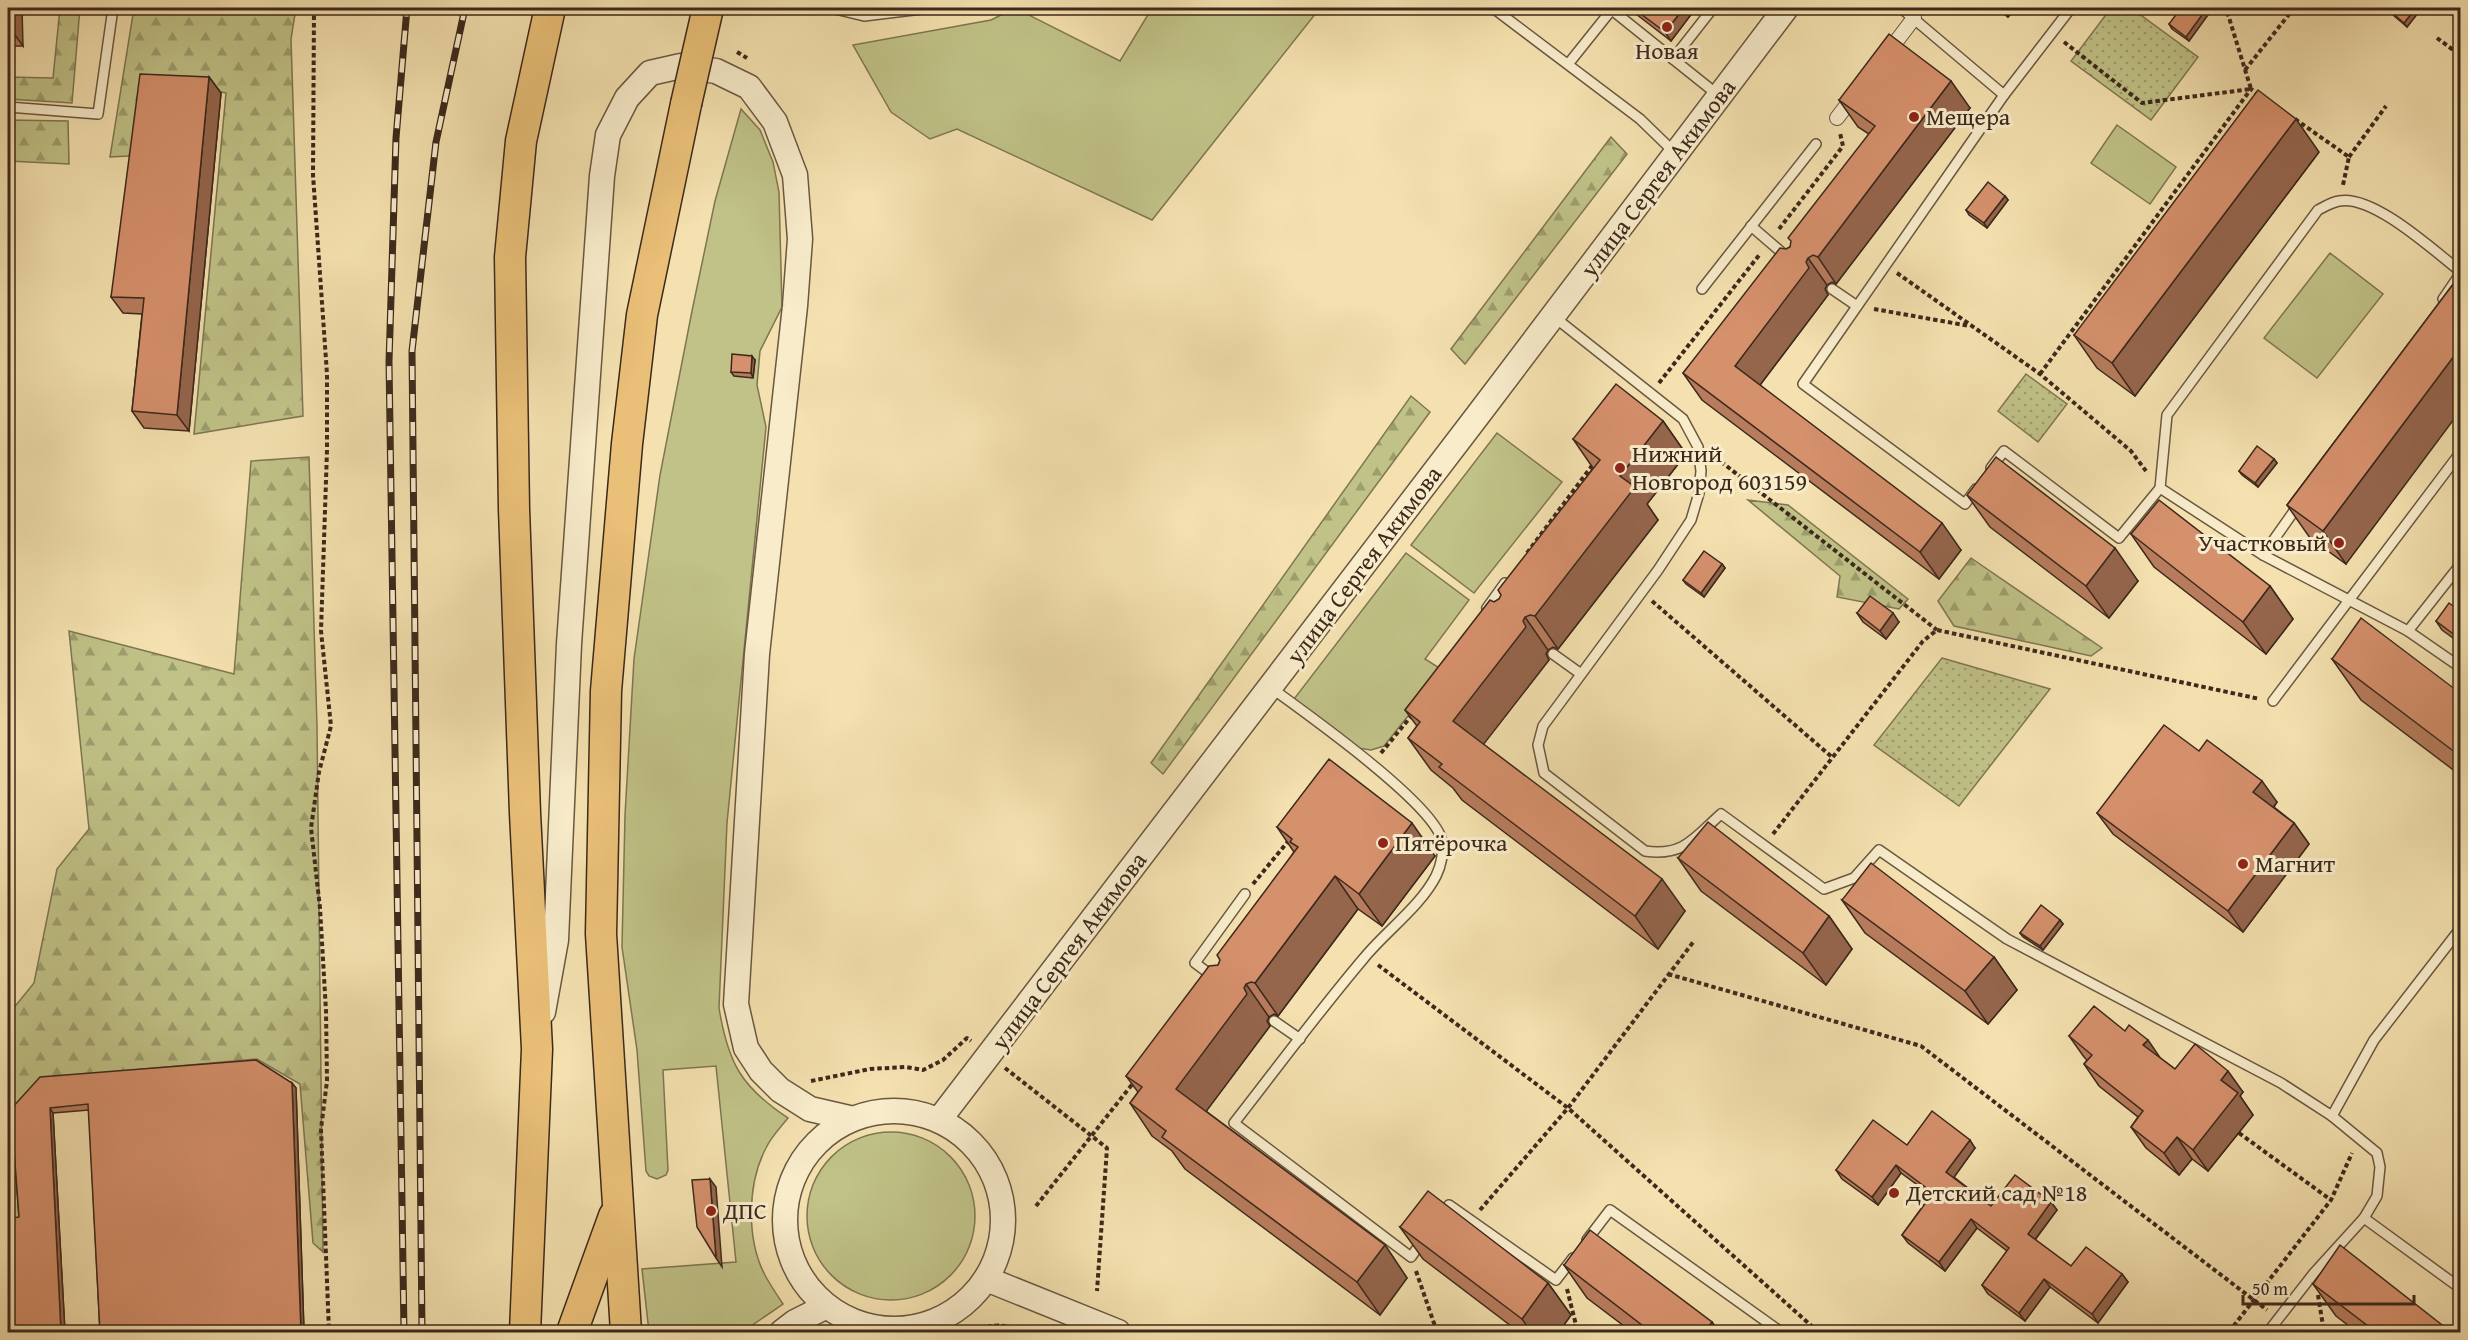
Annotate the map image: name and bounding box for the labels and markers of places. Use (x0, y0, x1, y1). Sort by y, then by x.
marker: Новая (1660, 20, 1674, 34)
place label: Новая (1635, 33, 1699, 68)
place label: Мещера (1926, 99, 2011, 134)
marker: Мещера (1907, 110, 1921, 124)
place label: Нижний Новгород 603159 (1632, 436, 1807, 499)
marker: Нижний Новгород 603159 (1613, 461, 1627, 475)
place label: Участковый (2198, 525, 2327, 560)
marker: Участковый (2332, 536, 2346, 550)
place label: Пятёрочка (1395, 825, 1508, 860)
marker: Пятёрочка (1376, 836, 1390, 850)
place label: Магнит (2255, 846, 2336, 881)
marker: Магнит (2236, 857, 2250, 871)
place label: Детский сад №18 (1905, 1175, 2087, 1210)
marker: Детский сад №18 (1887, 1186, 1901, 1200)
place label: ДПС (722, 1193, 767, 1228)
marker: ДПС (704, 1204, 718, 1218)

